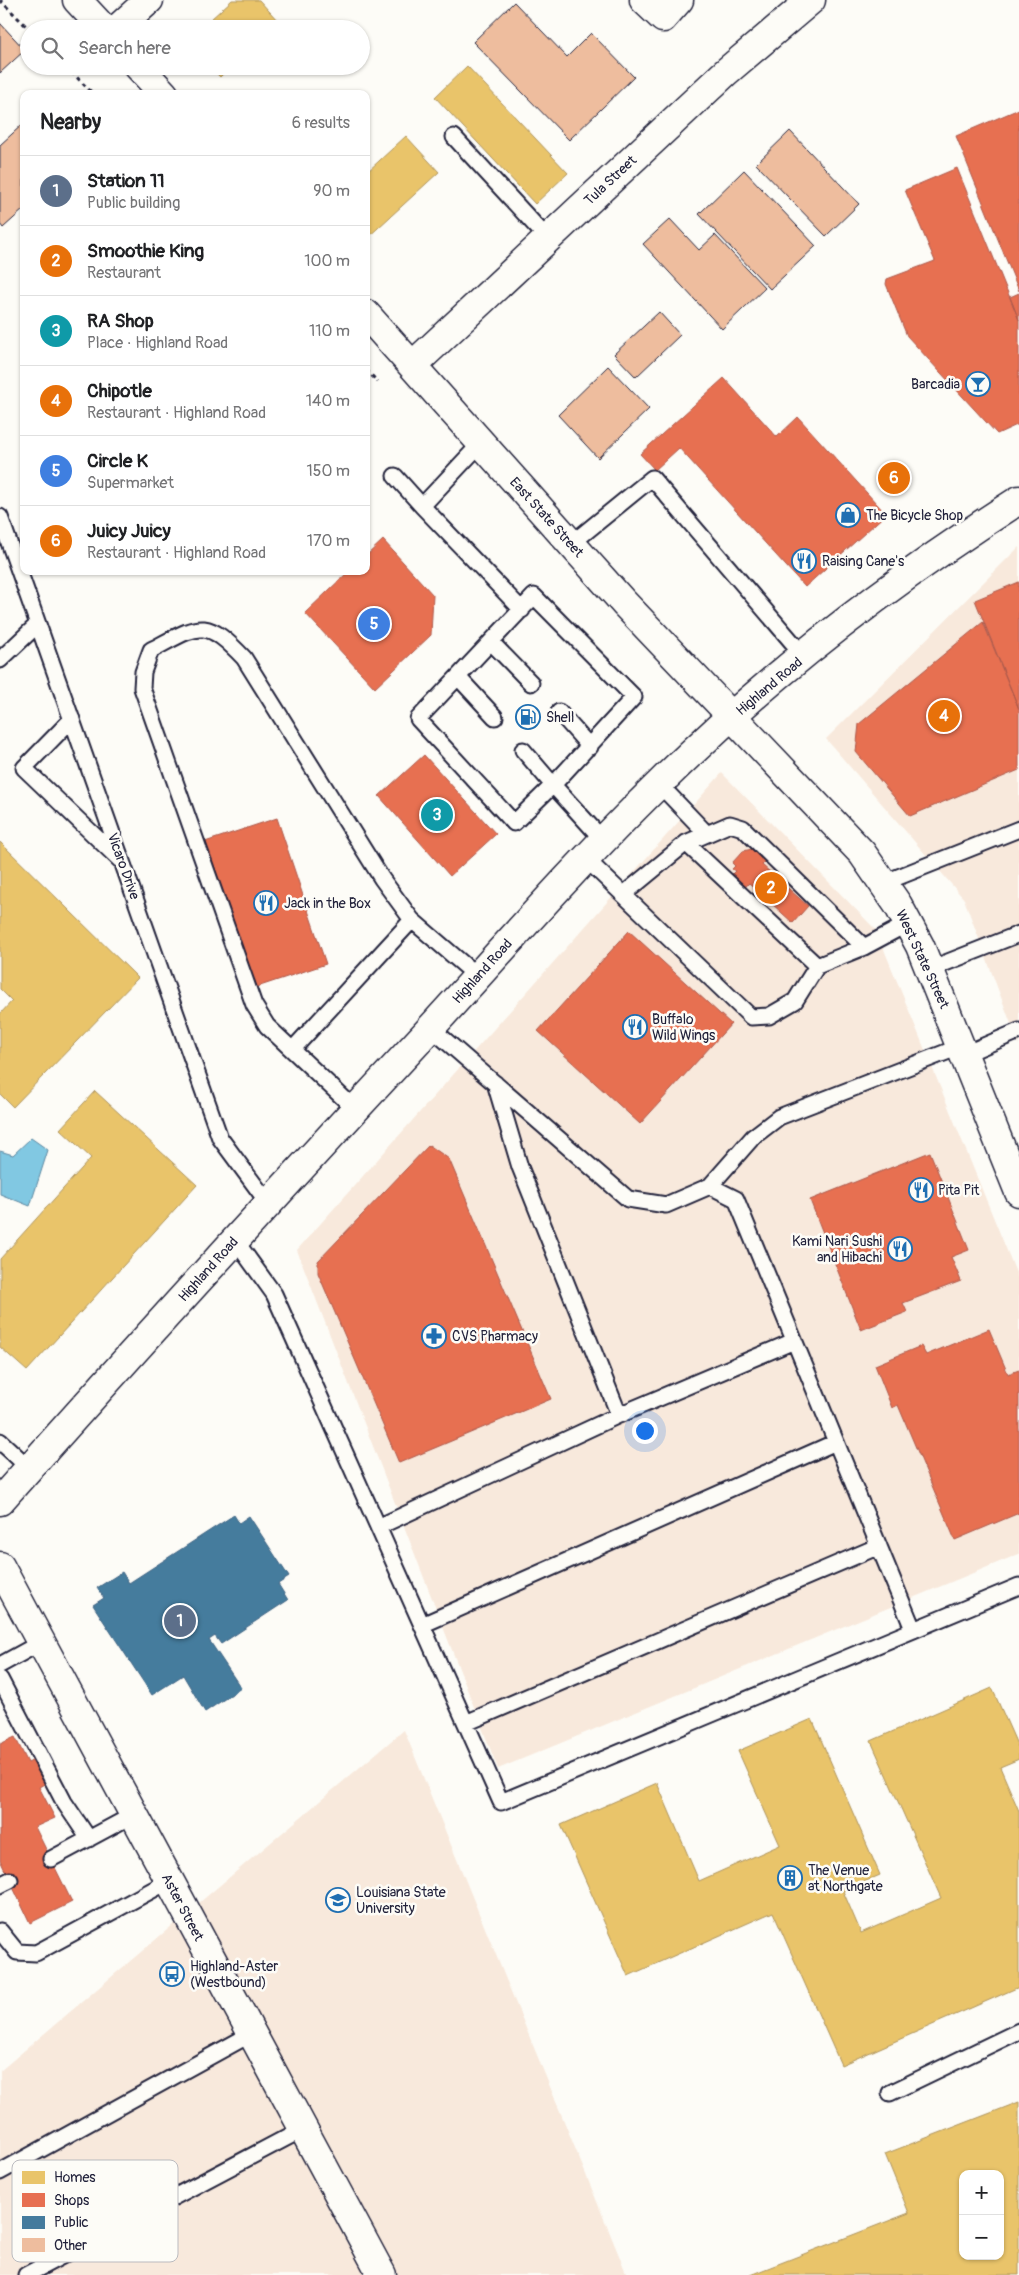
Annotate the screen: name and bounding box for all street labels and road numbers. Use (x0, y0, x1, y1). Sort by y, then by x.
street label: Tula Street (581, 152, 640, 209)
street label: East State Street (506, 474, 587, 561)
street label: Highland Road (733, 654, 806, 719)
street label: Vicaro Drive (104, 831, 143, 902)
street label: West State Street (892, 907, 953, 1012)
street label: Highland Road (449, 935, 516, 1007)
street label: Highland Road (175, 1233, 242, 1305)
street label: Aster Street (158, 1871, 208, 1944)

